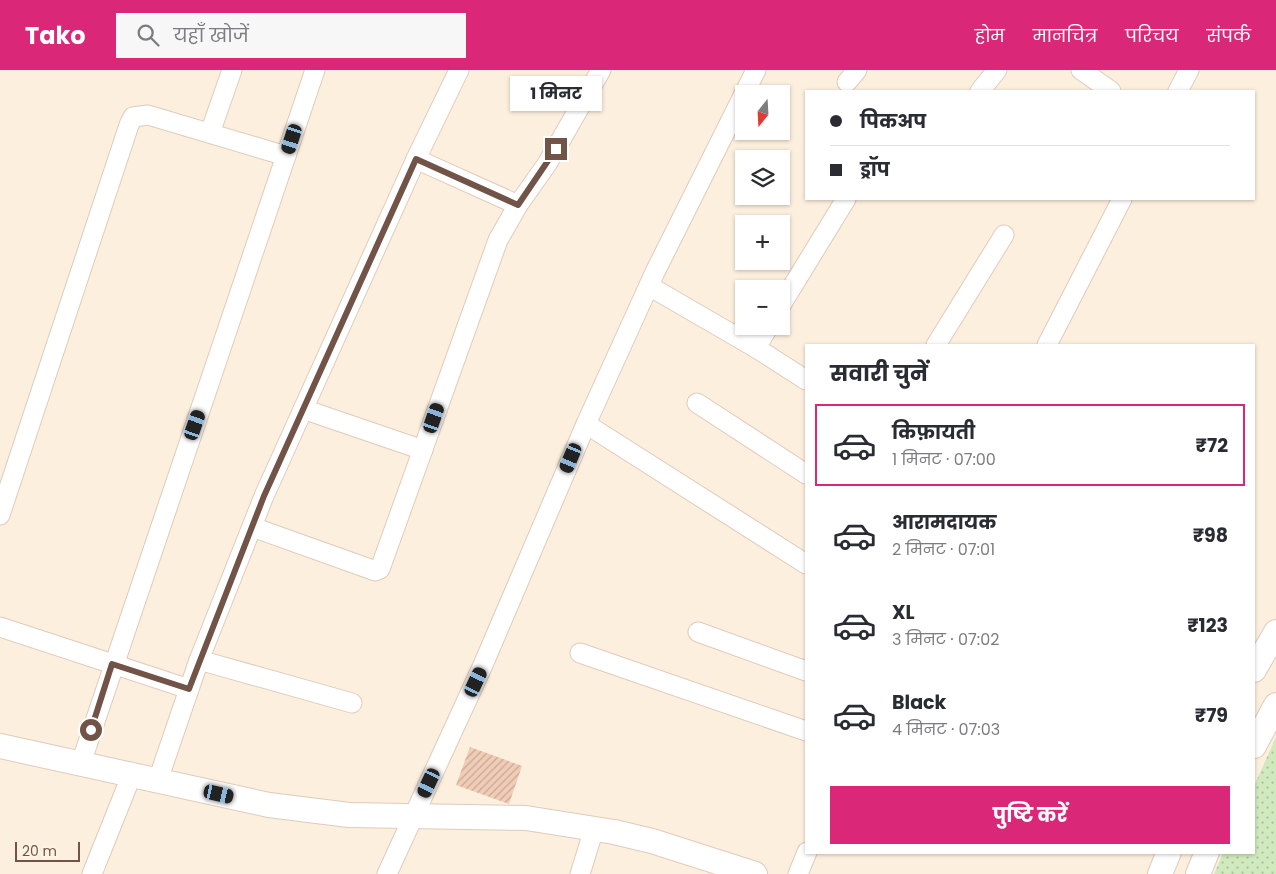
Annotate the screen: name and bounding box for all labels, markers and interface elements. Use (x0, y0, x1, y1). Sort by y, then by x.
search box (116, 13, 466, 58)
text: Tako (25, 19, 86, 52)
icon: search (134, 21, 162, 49)
text: यहाँ खोजें (174, 22, 249, 49)
text: होम (975, 23, 1005, 48)
text: मानचित्र (1033, 23, 1097, 48)
text: परिचय (1125, 23, 1179, 48)
text: संपर्क (1207, 23, 1251, 48)
callout: 1 मिनट (510, 77, 602, 112)
text: 1 मिनट (530, 82, 582, 105)
north arrow (735, 85, 790, 140)
map controls (735, 85, 790, 335)
text: पिकअप (860, 108, 926, 135)
car (280, 122, 303, 156)
route end (545, 138, 567, 160)
button: layers (735, 150, 790, 205)
text: ड्रॉप (860, 156, 890, 183)
button: + (735, 215, 790, 270)
button: − (735, 280, 790, 335)
text: सवारी चुनें (830, 358, 928, 389)
car (422, 401, 445, 435)
car (183, 408, 206, 442)
text: किफ़ायती (892, 419, 975, 446)
icon: car (832, 423, 877, 468)
text: ₹72 (1196, 432, 1228, 459)
car (558, 441, 583, 475)
text: 1 मिनट · 07:00 (892, 448, 996, 471)
text: आरामदायक (892, 509, 997, 536)
icon: car (832, 513, 877, 558)
text: ₹98 (1193, 522, 1228, 549)
text: 2 मिनट · 07:01 (892, 538, 995, 561)
text: XL (892, 599, 915, 626)
icon: car (832, 603, 877, 648)
text: ₹123 (1187, 612, 1228, 639)
text: 3 मिनट · 07:02 (892, 628, 999, 651)
car (462, 665, 489, 699)
text: Black (892, 689, 946, 716)
icon: car (832, 693, 877, 738)
text: ₹79 (1195, 702, 1228, 729)
text: 4 मिनट · 07:03 (892, 718, 1000, 741)
route start (80, 719, 102, 741)
car (415, 766, 442, 800)
car (202, 783, 235, 805)
button: पुष्टि करें (830, 786, 1230, 844)
scale bar (15, 839, 80, 862)
text: 20 m (22, 841, 57, 861)

